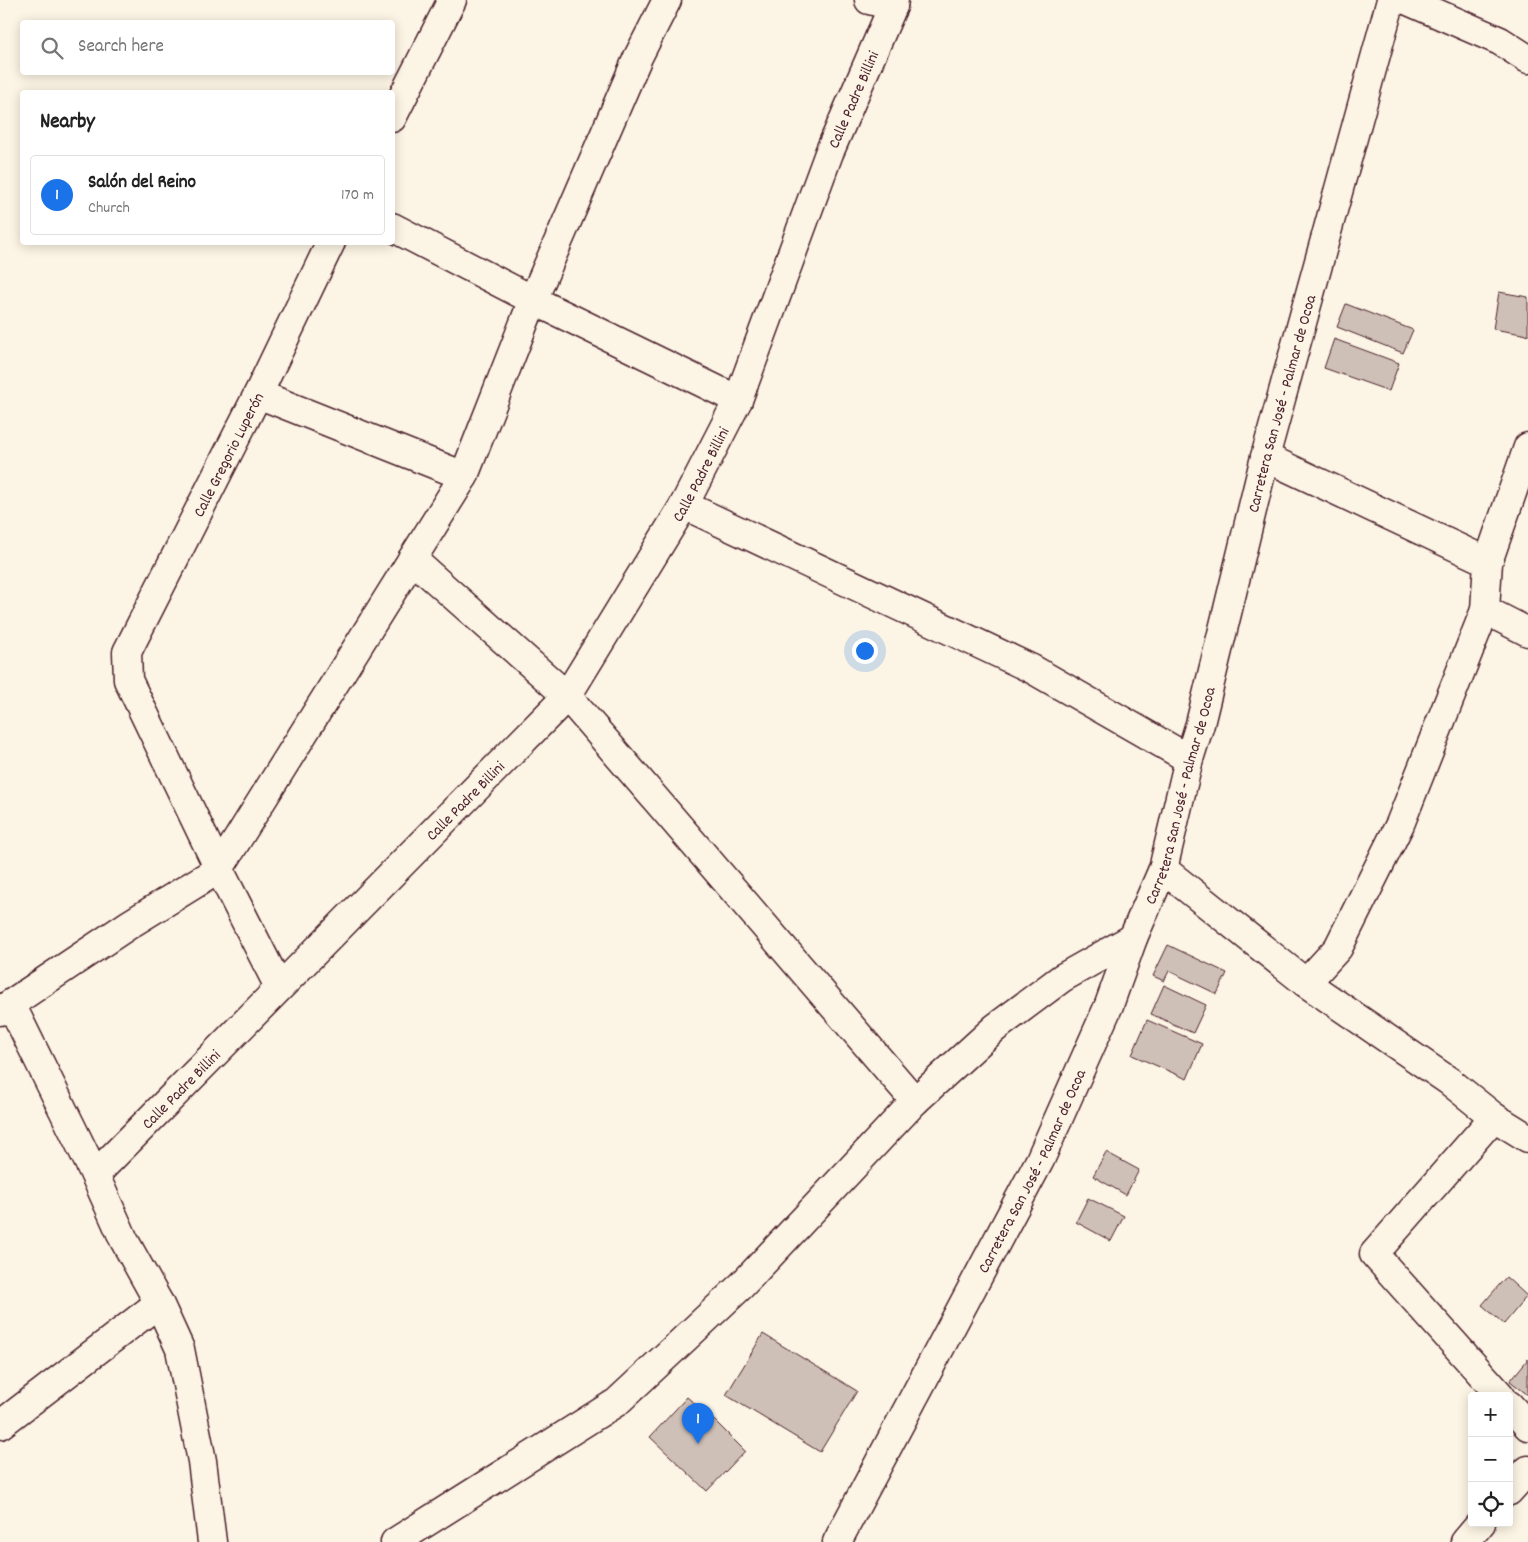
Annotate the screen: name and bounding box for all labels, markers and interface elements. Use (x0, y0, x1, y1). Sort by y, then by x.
search box (20, 20, 395, 75)
icon: search (38, 34, 66, 62)
text: Search here (78, 34, 164, 61)
street label: Calle Padre Billini (823, 48, 886, 153)
text: Nearby (40, 108, 95, 138)
text: Salón del Reino (88, 170, 196, 197)
text: 1 (55, 184, 59, 207)
text: 170 m (341, 184, 374, 207)
text: Church (88, 197, 130, 220)
street label: Carretera San José - Palmar de Ocoa (1243, 292, 1323, 515)
street label: Calle Gregorio Luperón (188, 389, 271, 522)
street label: Calle Padre Billini (667, 423, 736, 527)
your location (852, 638, 878, 664)
street label: Carretera San José - Palmar de Ocoa (1140, 684, 1223, 909)
street label: Calle Padre Billini (422, 757, 511, 847)
street label: Calle Padre Billini (137, 1045, 227, 1135)
street label: Carretera San José - Palmar de Ocoa (973, 1066, 1093, 1278)
map controls (1468, 1392, 1513, 1527)
button: + (1468, 1392, 1513, 1437)
pin: 1 (682, 1403, 714, 1444)
button: − (1468, 1437, 1513, 1482)
button: locate (1468, 1482, 1513, 1527)

